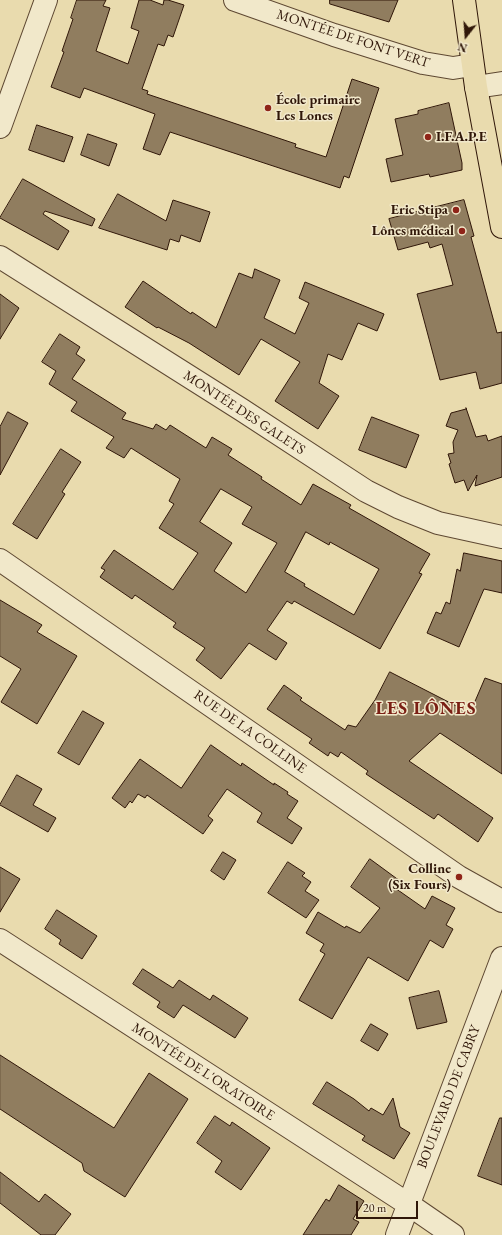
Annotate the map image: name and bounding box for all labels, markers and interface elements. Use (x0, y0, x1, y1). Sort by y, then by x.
street label: MONTÉE DE FONT VERT (274, 6, 432, 72)
north arrow (446, 16, 486, 56)
text: N (456, 39, 469, 55)
place label: École primaire Les Lones (276, 92, 360, 124)
marker: École primaire Les Lones (263, 103, 273, 113)
place label: I.F.A.P.E (436, 129, 487, 145)
marker: I.F.A.P.E (423, 132, 433, 142)
place label: Eric Stipa (391, 202, 448, 218)
marker: Eric Stipa (451, 205, 461, 215)
place label: Lônes médical (372, 223, 454, 239)
marker: Lônes médical (457, 226, 467, 236)
street label: MONTÉE DES GALETS (180, 367, 308, 459)
street label: RUE DE LA COLLINE (190, 687, 310, 777)
district label: LES LÔNES (375, 698, 477, 720)
place label: Colline (Six Fours) (388, 861, 451, 894)
marker: Colline (Six Fours) (454, 872, 464, 882)
street label: MONTÉE DE L'ORATOIRE (129, 1020, 277, 1124)
street label: BOULEVARD DE CABRY (414, 1023, 484, 1171)
scale bar (358, 1193, 420, 1219)
text: 20 m (363, 1200, 386, 1216)

